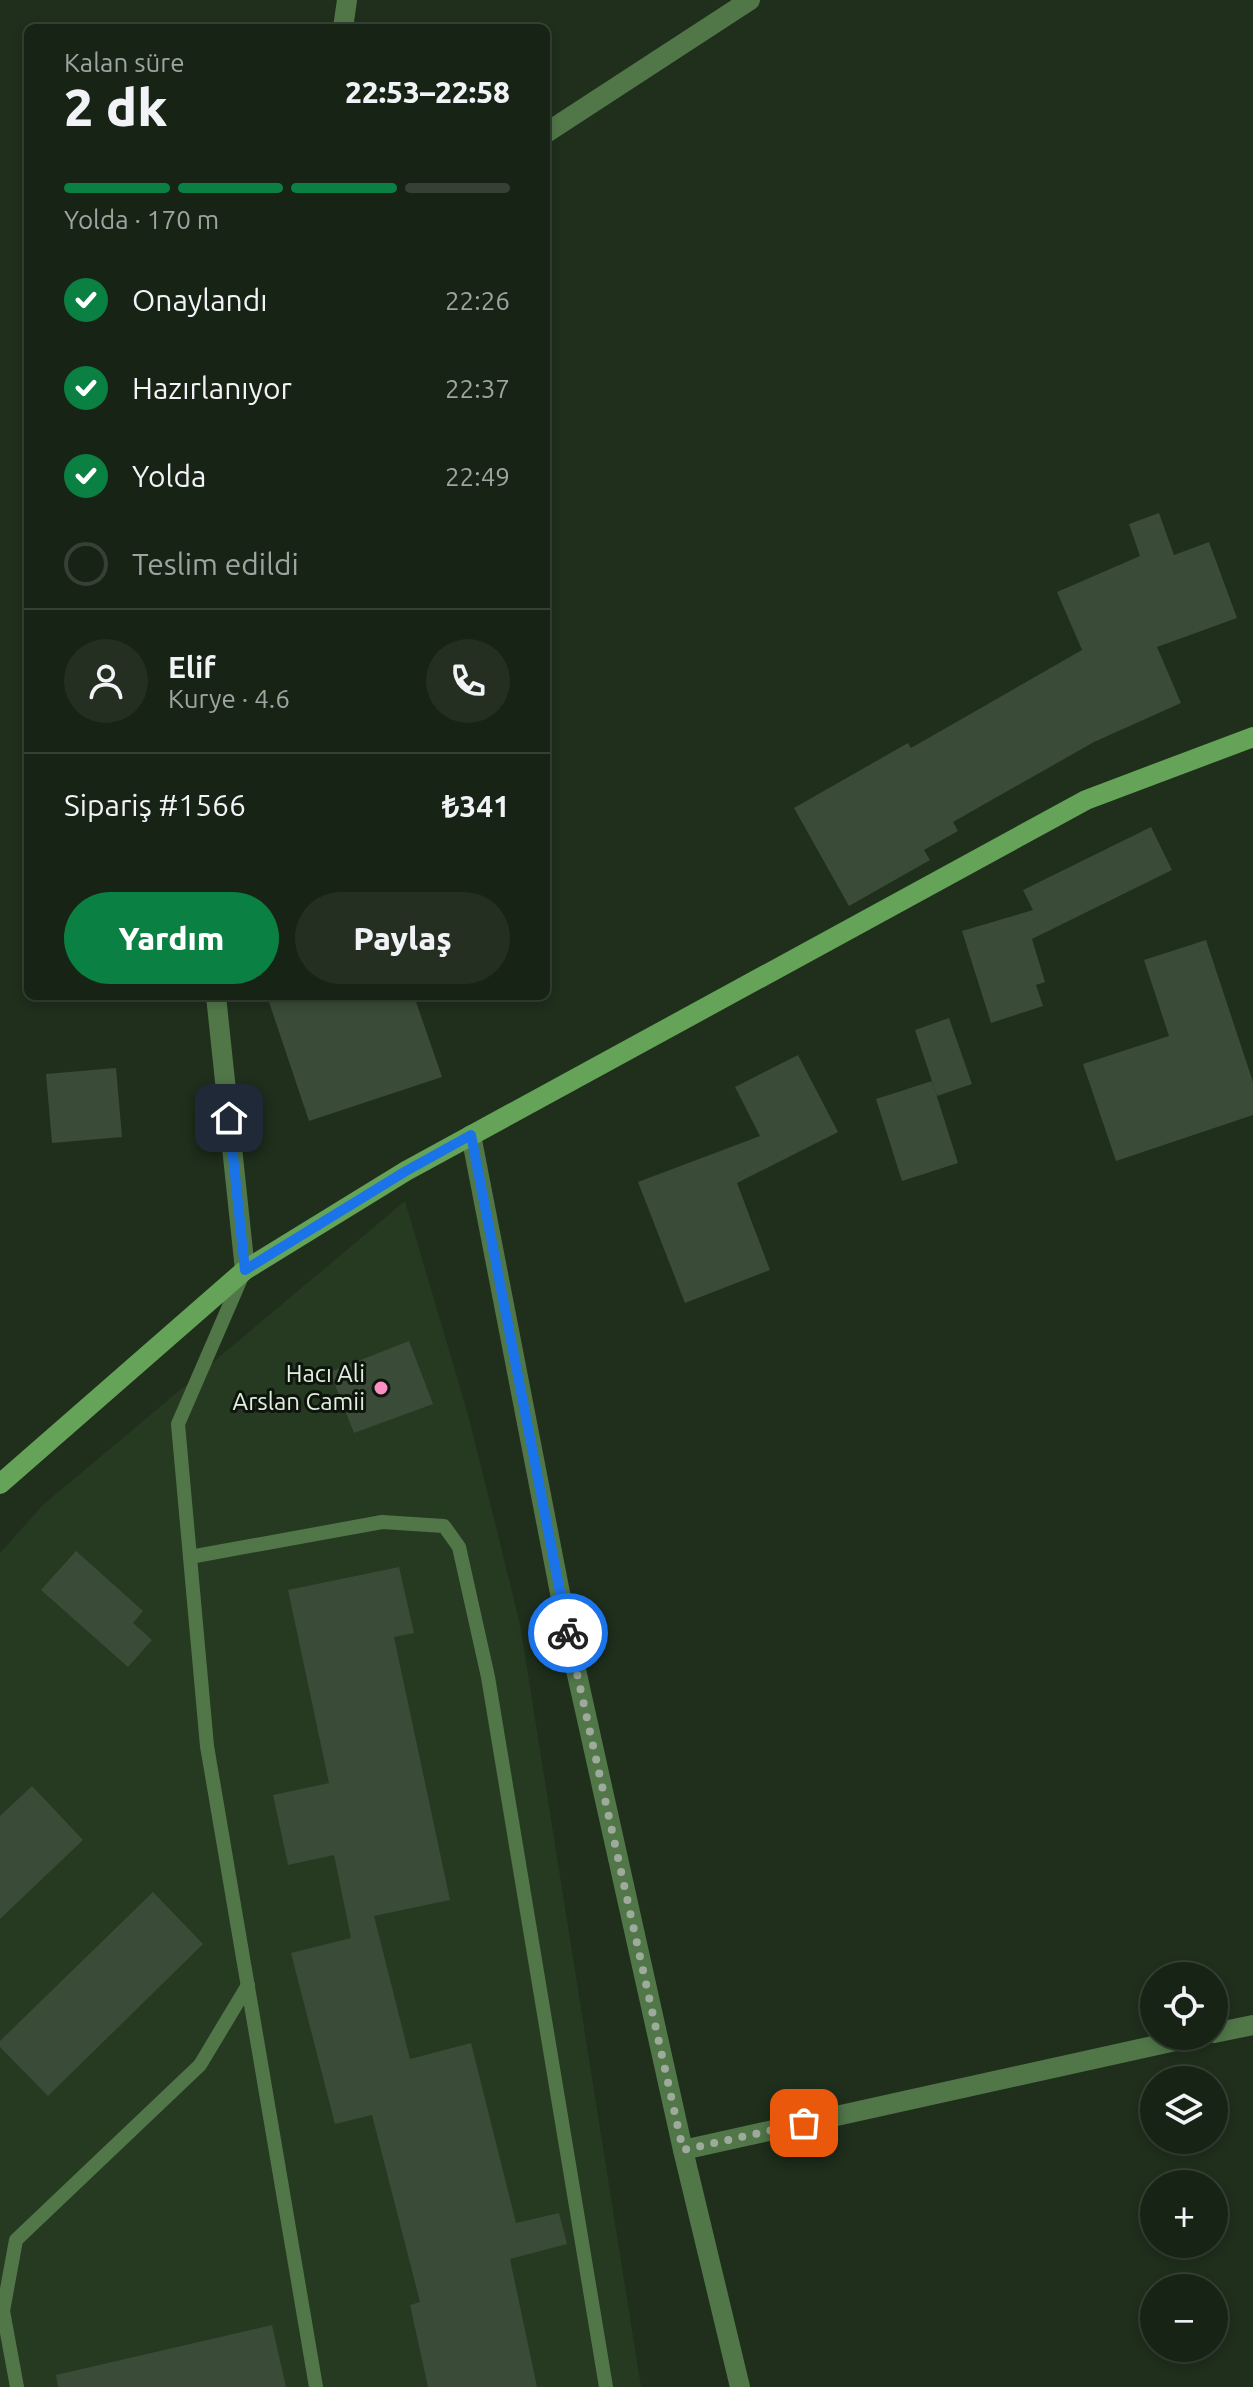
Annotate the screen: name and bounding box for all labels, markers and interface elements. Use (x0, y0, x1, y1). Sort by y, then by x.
text: Kalan süre (64, 48, 185, 77)
text: 22:53–22:58 (345, 75, 510, 109)
text: 2 dk (64, 78, 167, 136)
text: Yolda · 170 m (64, 205, 219, 234)
icon: check (64, 278, 108, 322)
text: Onaylandı (132, 283, 268, 317)
text: 22:26 (445, 286, 510, 315)
icon: check (64, 366, 108, 410)
text: Hazırlanıyor (132, 371, 292, 405)
text: 22:37 (445, 374, 510, 403)
icon: check (64, 454, 108, 498)
text: Yolda (132, 459, 206, 493)
text: 22:49 (445, 462, 510, 491)
text: Teslim edildi (132, 547, 299, 581)
button: person (64, 639, 148, 723)
button: phone (426, 639, 510, 723)
text: Elif (168, 650, 216, 684)
text: Kurye · 4.6 (168, 684, 290, 713)
text: Sipariş #1566 (64, 788, 246, 822)
text: ₺341 (442, 789, 510, 823)
button: Yardım (64, 892, 279, 984)
button: Paylaş (295, 892, 510, 984)
pin (195, 1084, 263, 1152)
icon: home (207, 1096, 251, 1140)
place label: Hacı Ali Arslan Camii (233, 1360, 365, 1415)
marker: Hacı Ali Arslan Camii (372, 1379, 390, 1397)
courier (528, 1593, 608, 1673)
icon: bike (546, 1611, 590, 1655)
map controls (1140, 1962, 1228, 2362)
button: locate (1140, 1962, 1228, 2050)
button: layers (1140, 2066, 1228, 2154)
pin (770, 2089, 838, 2157)
icon: bag (782, 2101, 826, 2145)
button: + (1140, 2170, 1228, 2258)
button: − (1140, 2274, 1228, 2362)

